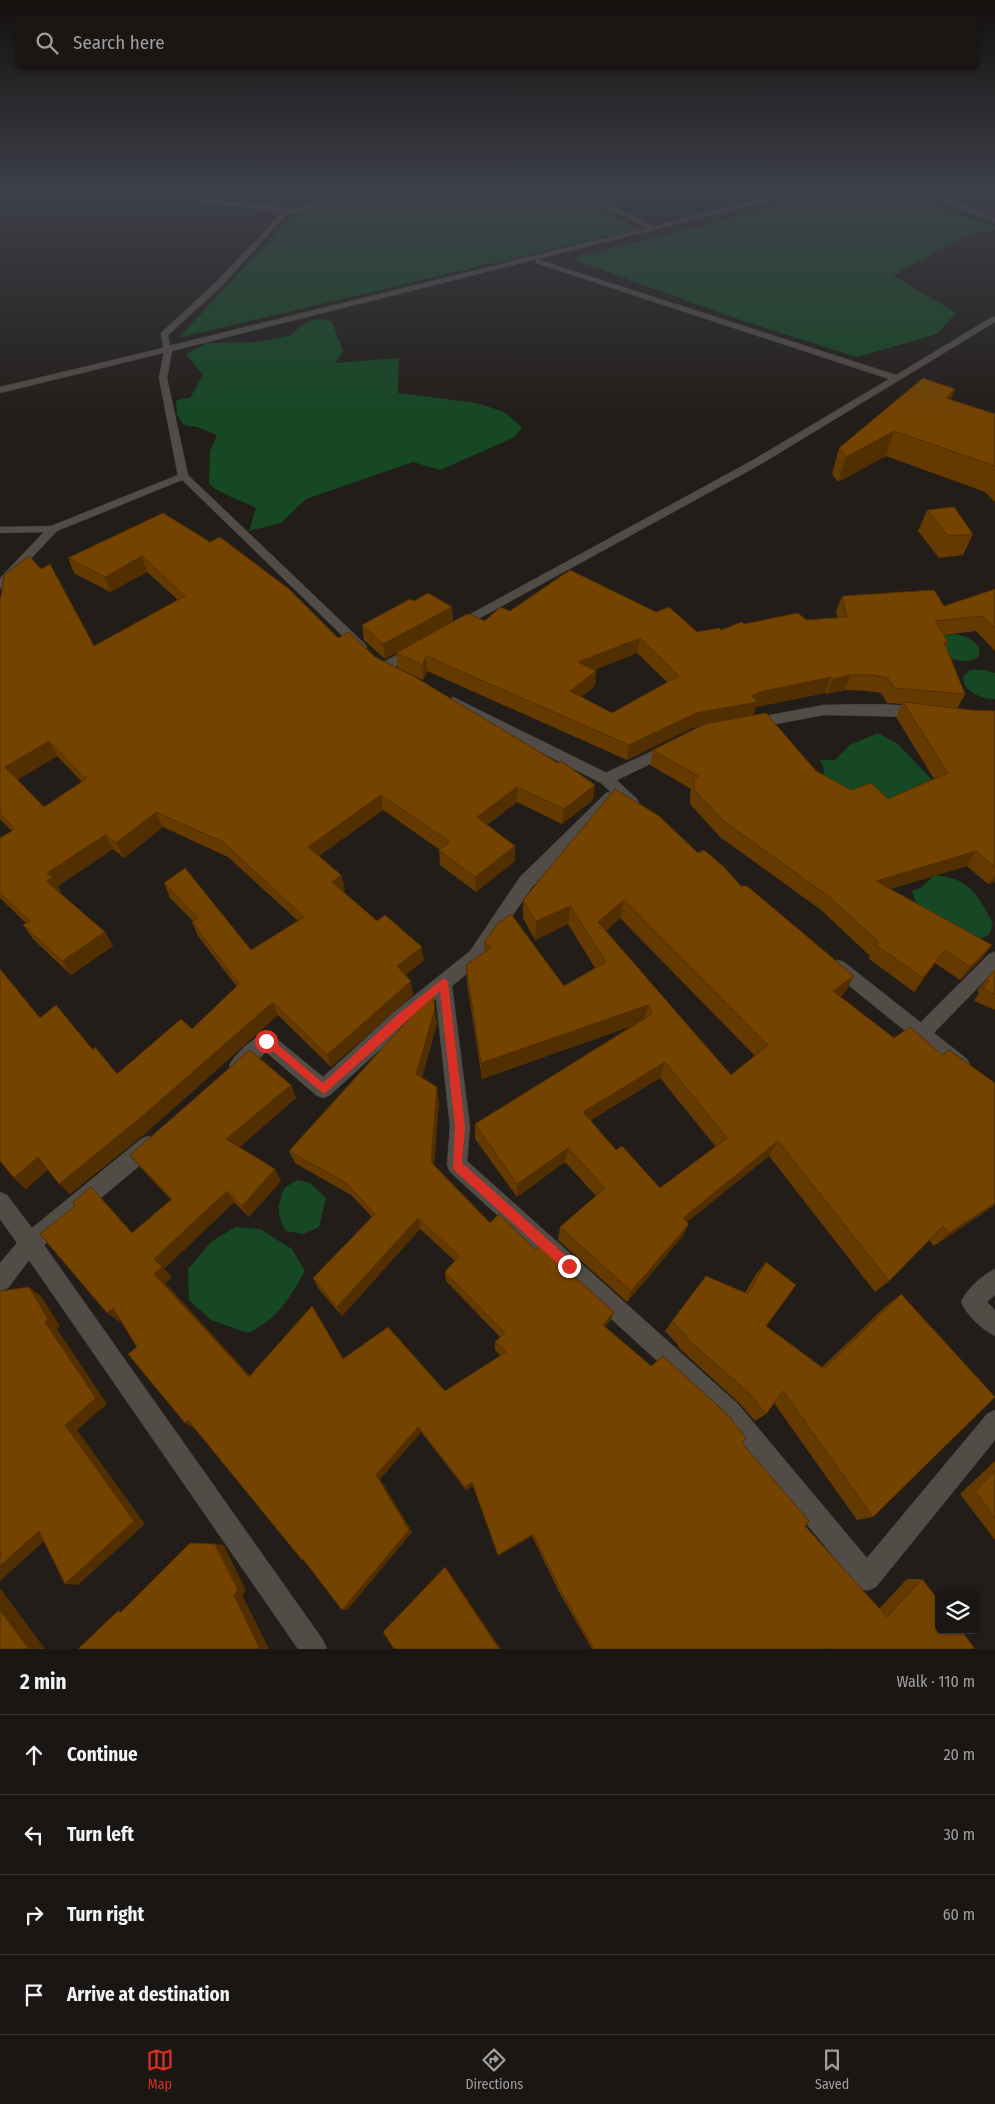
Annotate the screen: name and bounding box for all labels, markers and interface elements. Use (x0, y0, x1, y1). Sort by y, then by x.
search box (15, 15, 980, 70)
icon: search (33, 29, 61, 57)
text: Search here (73, 31, 165, 54)
route start (255, 1030, 278, 1053)
route end (558, 1255, 581, 1278)
map controls (935, 1589, 980, 1634)
button: layers (935, 1589, 980, 1634)
text: 2 min (20, 1669, 67, 1695)
text: Walk · 110 m (897, 1672, 975, 1691)
icon: ahead (20, 1741, 48, 1769)
text: Continue (67, 1743, 138, 1766)
text: 20 m (944, 1745, 975, 1764)
icon: left (20, 1821, 48, 1849)
text: Turn left (67, 1823, 134, 1846)
text: 30 m (943, 1825, 975, 1844)
icon: right (20, 1901, 48, 1929)
text: Turn right (67, 1903, 144, 1926)
text: 60 m (943, 1905, 975, 1924)
icon: arrive (20, 1981, 48, 2009)
text: Arrive at destination (67, 1983, 230, 2006)
tab: Map (146, 2046, 174, 2093)
tab: Directions (465, 2046, 523, 2093)
tab: Saved (815, 2046, 849, 2093)

